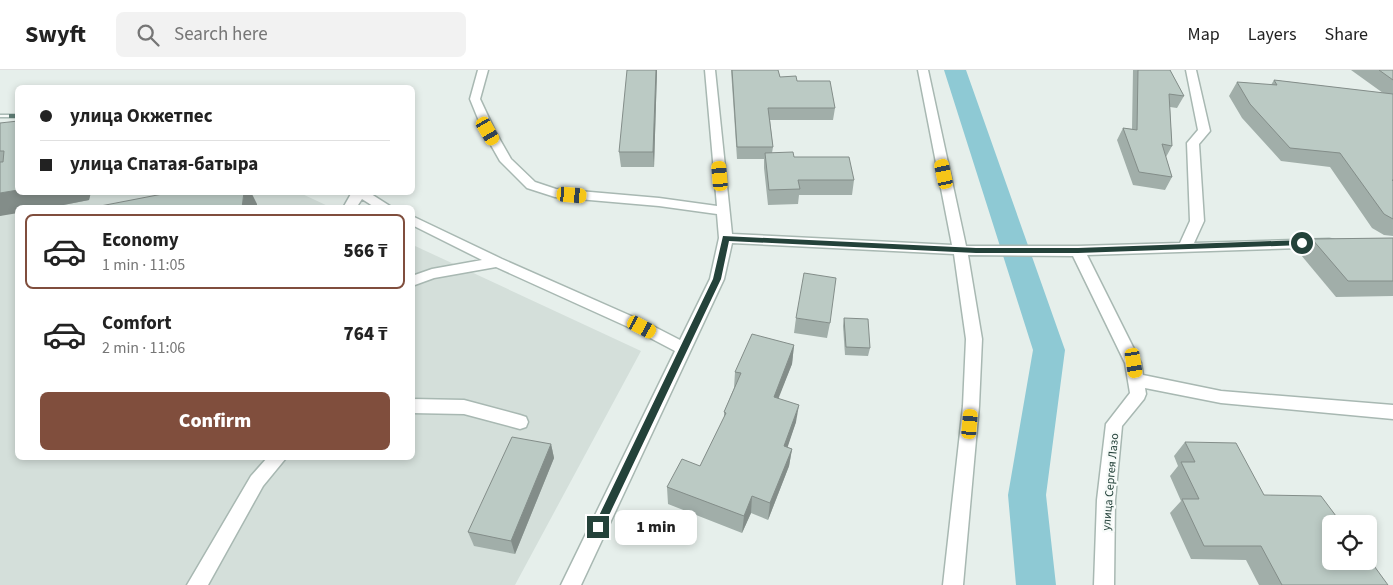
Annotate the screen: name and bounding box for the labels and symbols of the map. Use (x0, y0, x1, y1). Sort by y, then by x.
car (474, 114, 501, 148)
car (933, 158, 954, 190)
car (711, 160, 728, 192)
car (556, 186, 587, 204)
route start (1291, 232, 1313, 254)
car (625, 313, 658, 341)
car (1124, 347, 1143, 379)
car (961, 408, 978, 440)
street label: улица Сергея Лазо (1098, 433, 1123, 532)
callout: 1 min (616, 510, 698, 544)
route end (587, 516, 609, 538)

